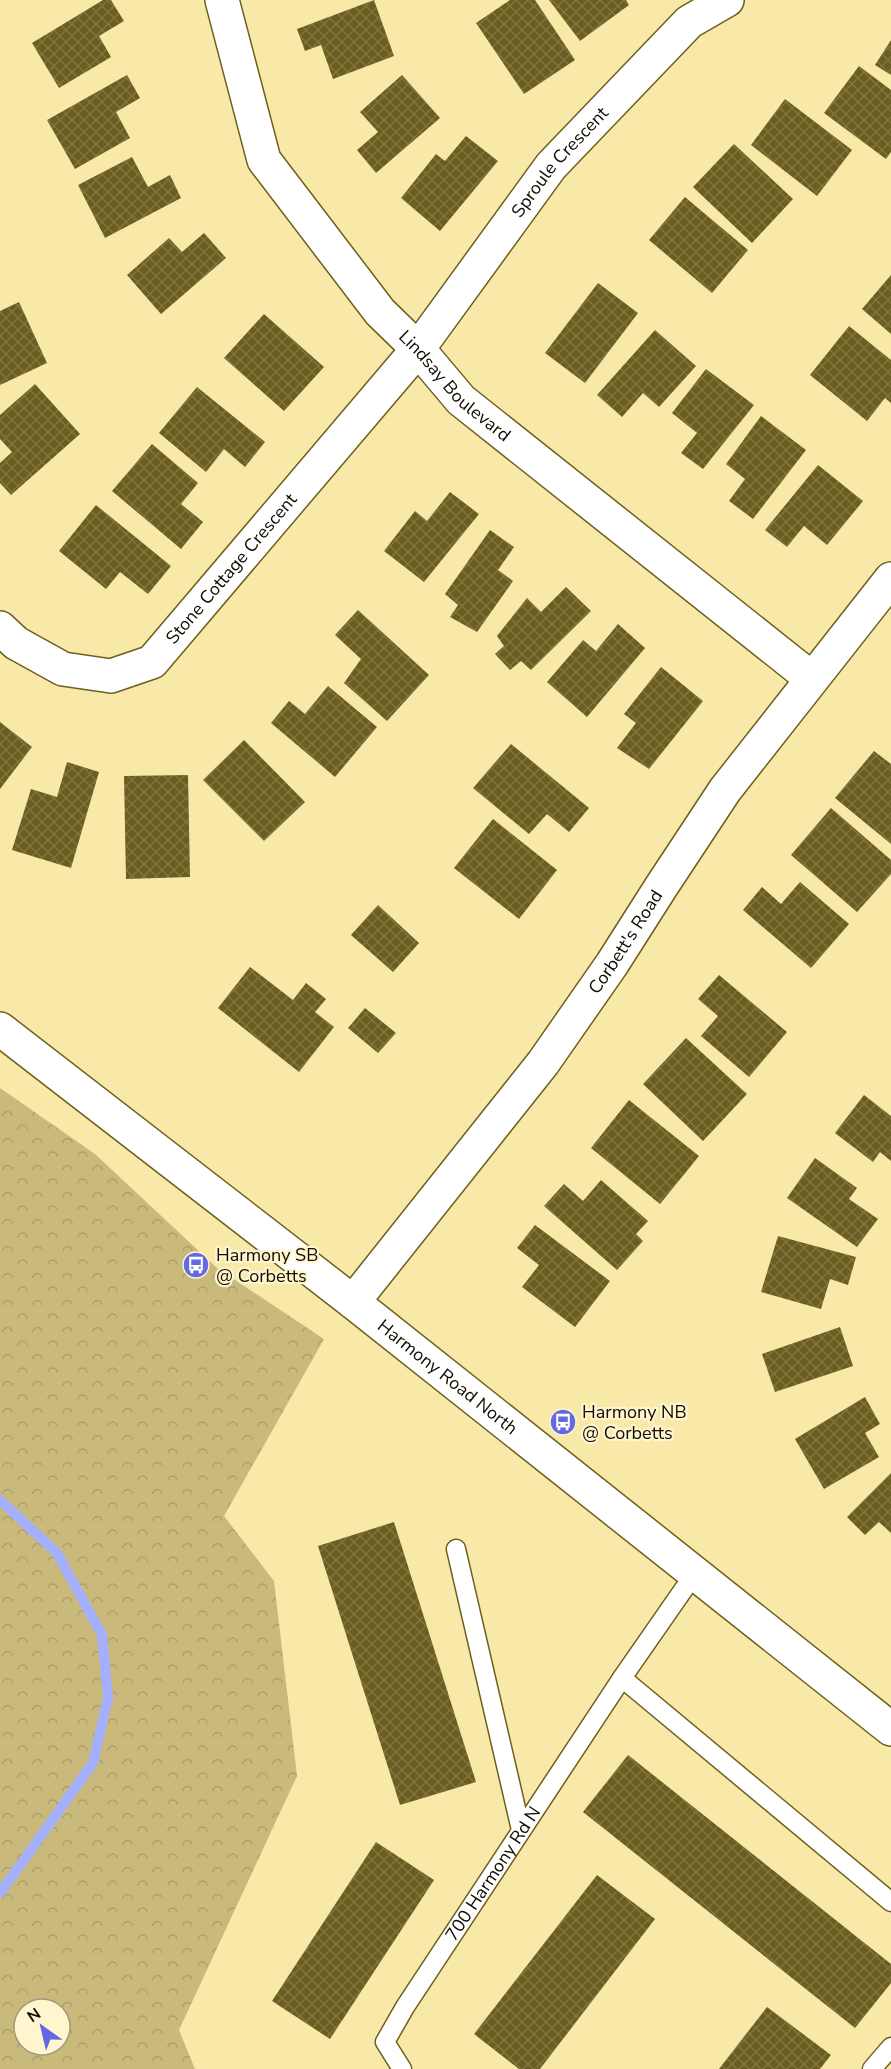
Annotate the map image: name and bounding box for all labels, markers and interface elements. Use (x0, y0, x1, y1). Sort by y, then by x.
street label: Sproule Crescent (506, 101, 614, 222)
street label: Lindsay Boulevard (394, 325, 516, 447)
street label: Stone Cottage Crescent (160, 488, 303, 649)
street label: Corbett's Road (583, 885, 668, 999)
place label: Harmony SB @ Corbetts (216, 1243, 318, 1288)
bus stop icon: Harmony SB @ Corbetts (181, 1250, 211, 1280)
street label: Harmony Road North (373, 1314, 523, 1440)
place label: Harmony NB @ Corbetts (582, 1400, 687, 1445)
bus stop icon: Harmony NB @ Corbetts (548, 1407, 578, 1437)
street label: 700 Harmony Rd N (440, 1802, 546, 1946)
north arrow (12, 1997, 72, 2057)
text: N (23, 2003, 45, 2028)

